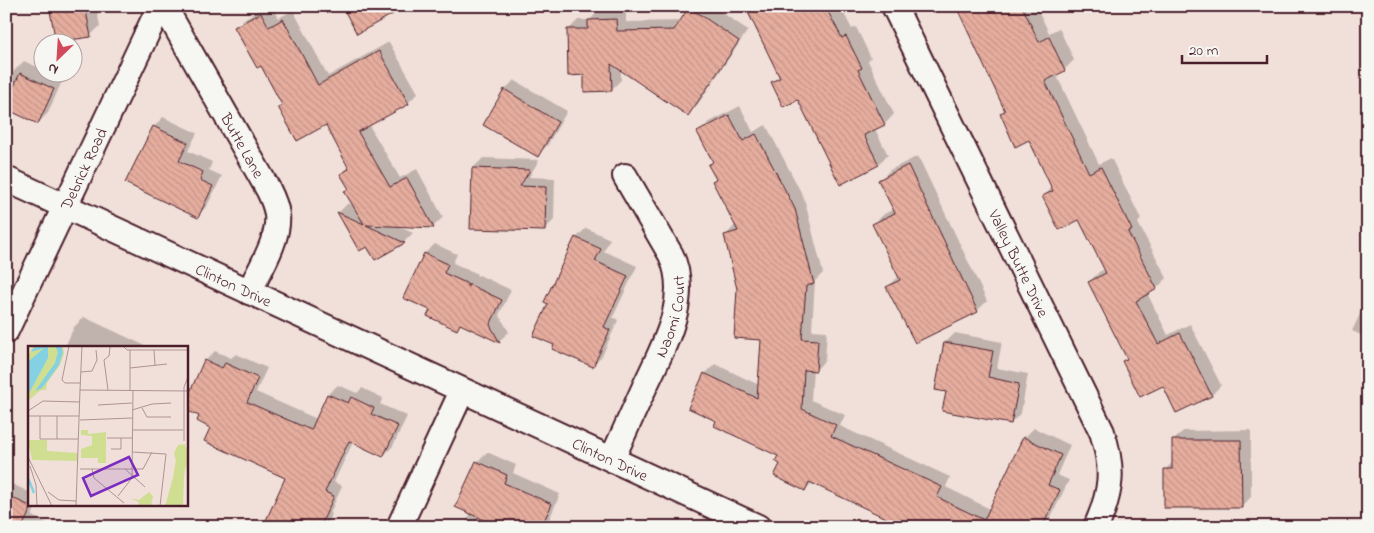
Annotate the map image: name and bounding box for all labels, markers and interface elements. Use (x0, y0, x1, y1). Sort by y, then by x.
north arrow (32, 32, 82, 82)
scale bar (1182, 32, 1266, 64)
text: 20 m (1189, 40, 1219, 62)
text: N (44, 57, 62, 80)
street label: Butte Lane (213, 108, 270, 184)
street label: Debrick Road (55, 124, 115, 215)
street label: Valley Butte Drive (981, 205, 1054, 322)
street label: Clinton Drive (191, 258, 276, 315)
street label: Naomi Court (650, 273, 692, 362)
inset map (28, 346, 188, 506)
street label: Clinton Drive (568, 433, 652, 489)

